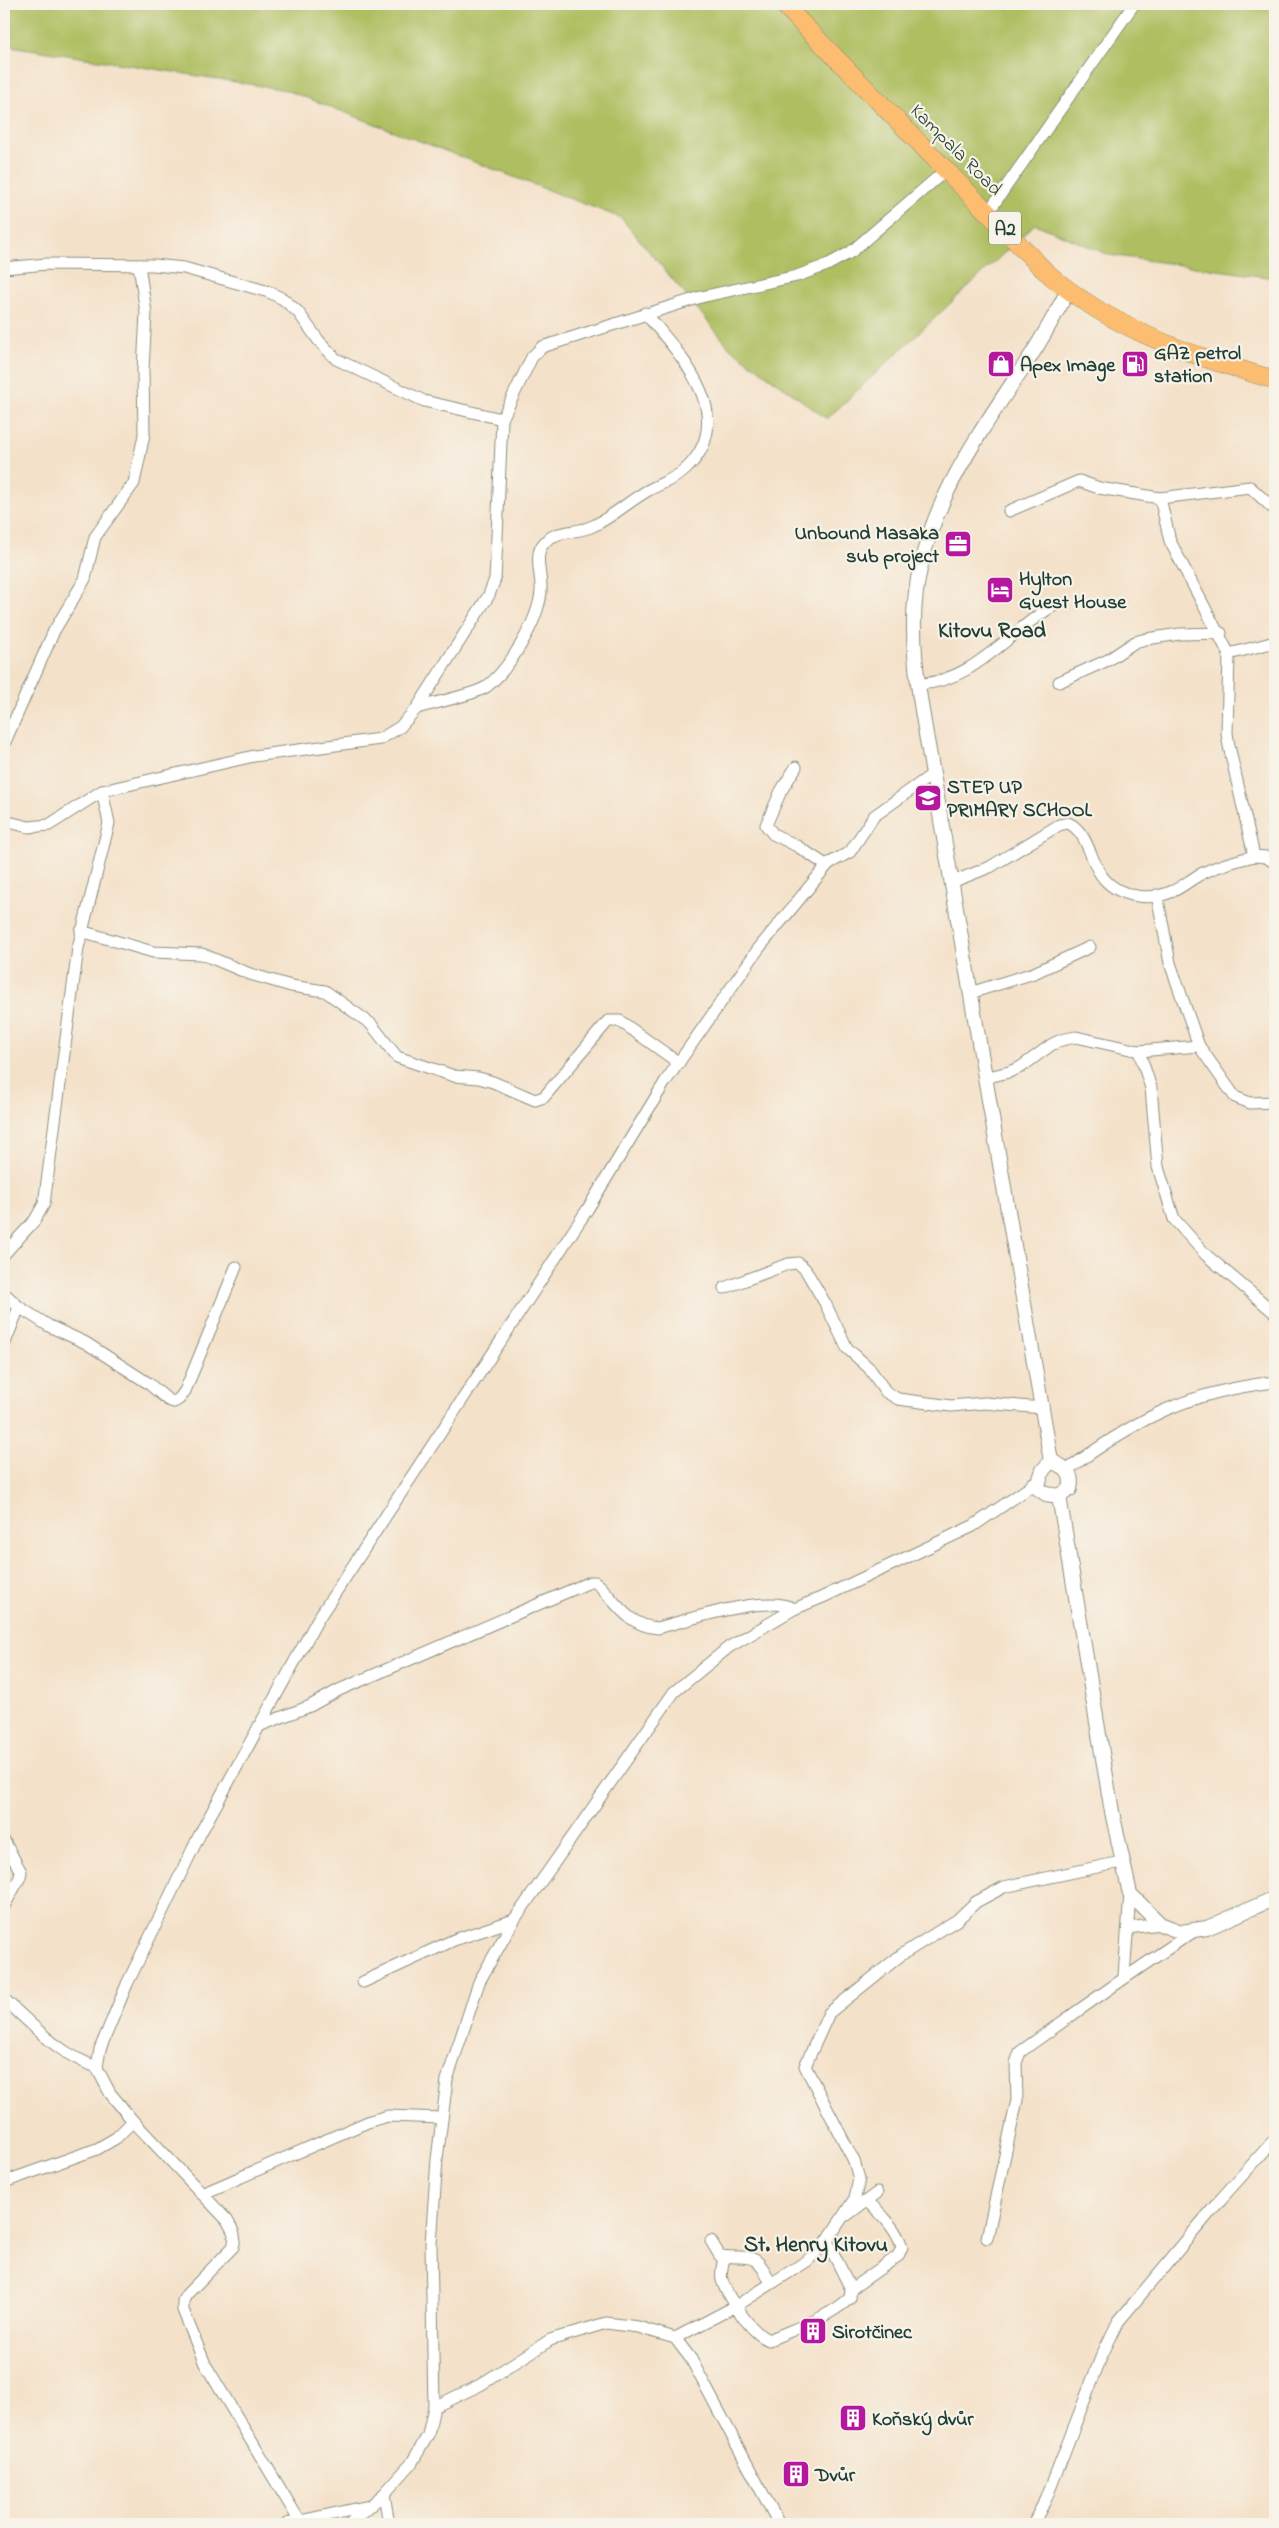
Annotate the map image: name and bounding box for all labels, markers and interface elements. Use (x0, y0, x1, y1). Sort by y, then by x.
street label: Kampala Road (902, 98, 1008, 204)
road number: A2 (989, 212, 1021, 244)
place label: GAZ petrol station (1154, 340, 1241, 392)
shop icon: Apex Image (986, 349, 1016, 379)
fuel station icon: GAZ petrol station (1120, 349, 1150, 379)
place label: Apex Image (1020, 352, 1116, 382)
place label: Unbound Masaka sub project (795, 520, 939, 572)
office icon: Unbound Masaka sub project (943, 529, 973, 559)
place label: Hylton Guest House (1019, 566, 1127, 618)
hotel icon: Hylton Guest House (985, 575, 1015, 605)
district label: Kitovu Road (938, 616, 1047, 648)
place label: STEP UP PRIMARY SCHOOL (947, 774, 1093, 826)
school or university icon: STEP UP PRIMARY SCHOOL (913, 783, 943, 813)
district label: St. Henry Kitovu (744, 2230, 888, 2263)
building icon: Sirotčinec (798, 2316, 828, 2346)
place label: Sirotčinec (832, 2319, 913, 2348)
building icon: Koňský dvůr (838, 2403, 868, 2433)
place label: Koňský dvůr (872, 2406, 974, 2436)
building icon: Dvůr (781, 2459, 811, 2489)
place label: Dvůr (814, 2462, 856, 2491)

